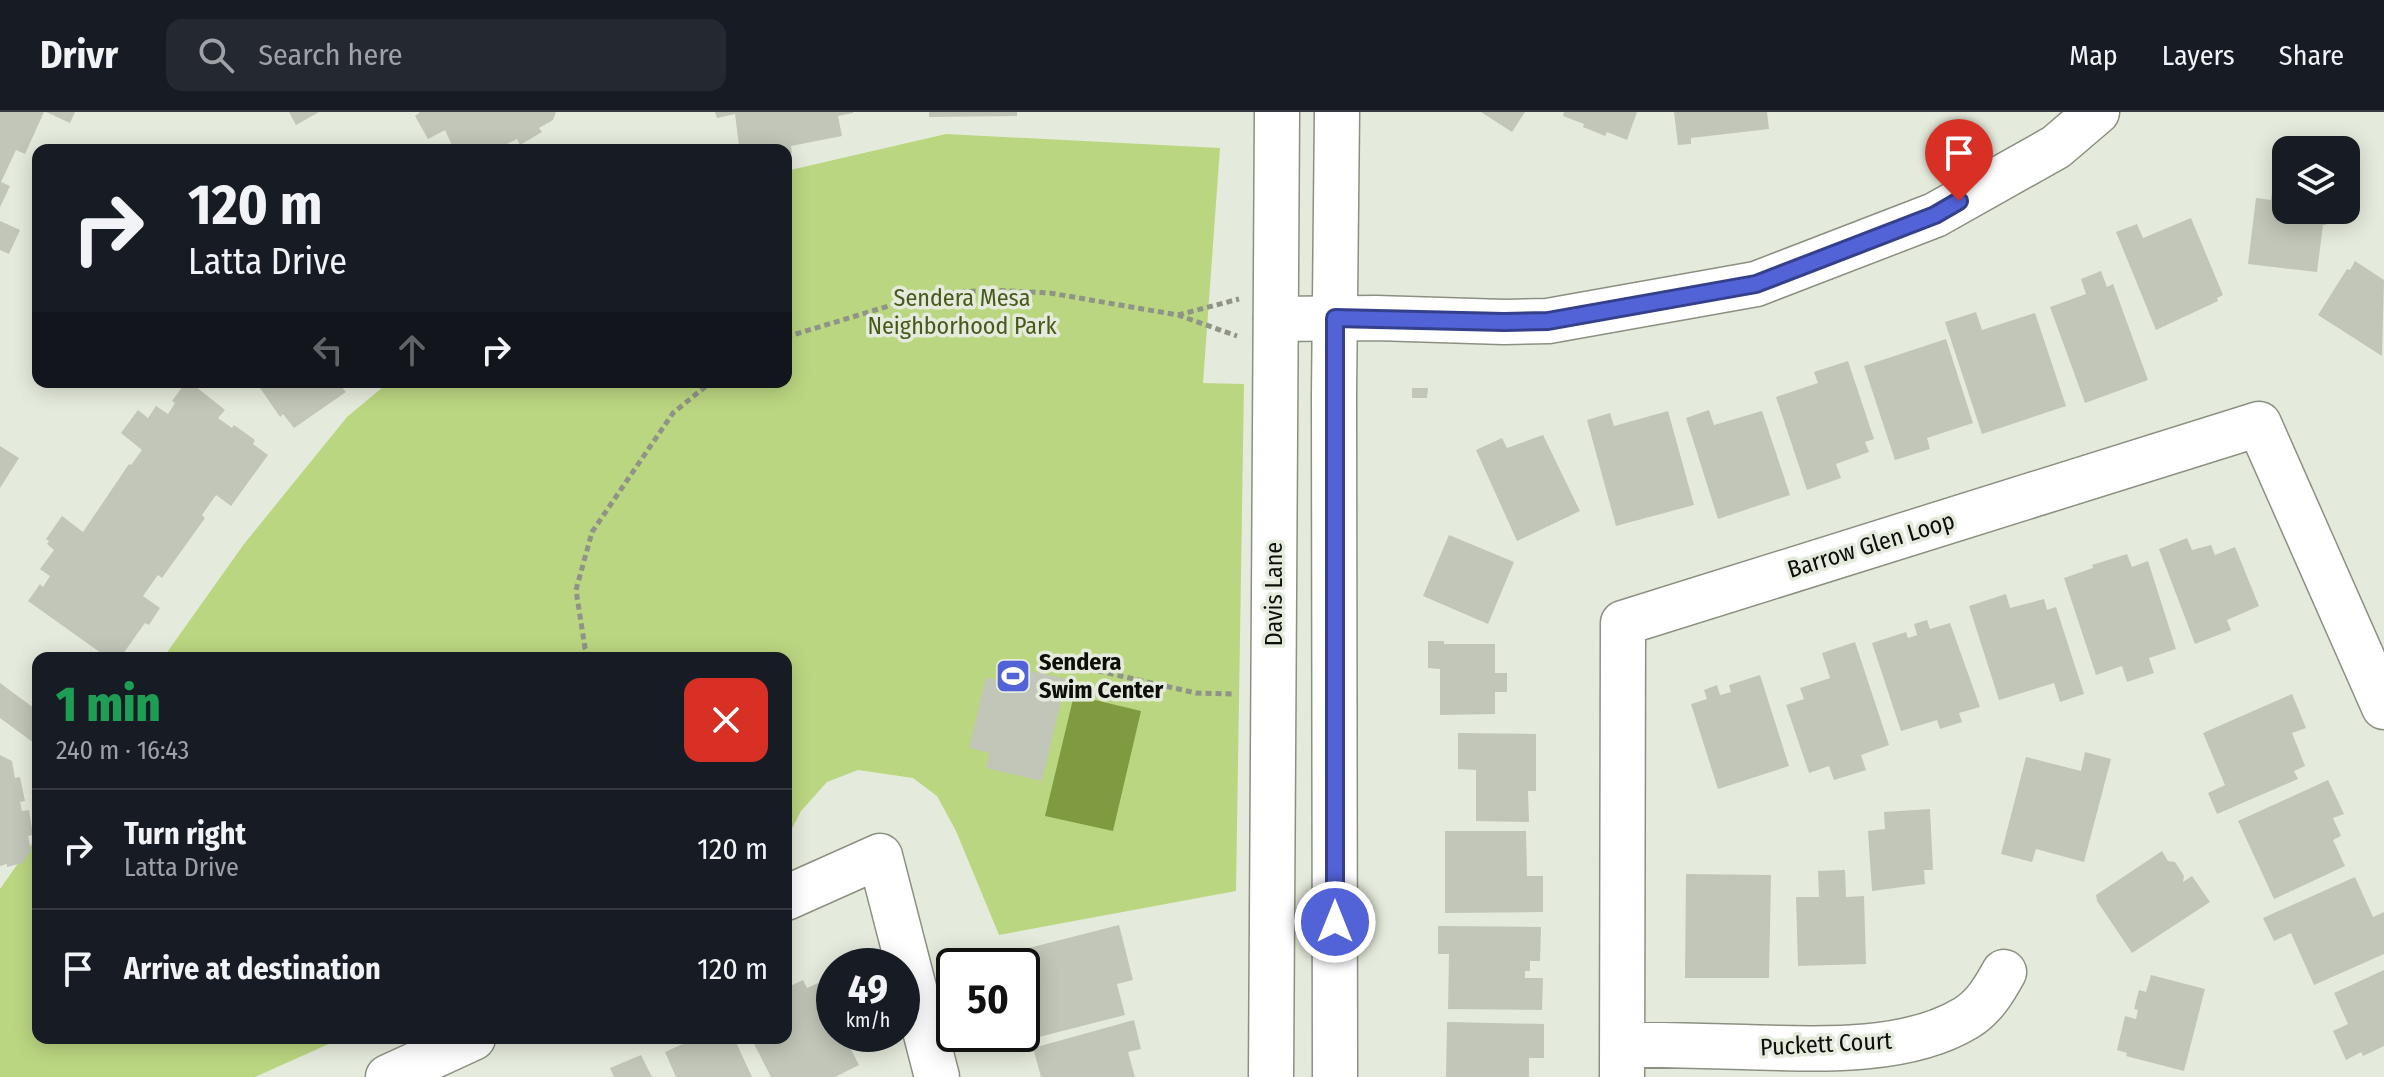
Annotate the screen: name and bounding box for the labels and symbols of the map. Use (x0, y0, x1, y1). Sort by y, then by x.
pin (1925, 119, 1993, 201)
park label: Sendera Mesa Neighborhood Park (867, 284, 1057, 340)
street label: Barrow Glen Loop (1784, 506, 1958, 584)
street label: Davis Lane (1260, 542, 1288, 646)
place label: Sendera Swim Center (1039, 648, 1163, 704)
sports icon: Sendera Swim Center (994, 657, 1032, 695)
position arrow (1293, 880, 1377, 964)
speed limit sign: 50 (936, 948, 1040, 1052)
street label: Puckett Court (1759, 1027, 1893, 1061)

